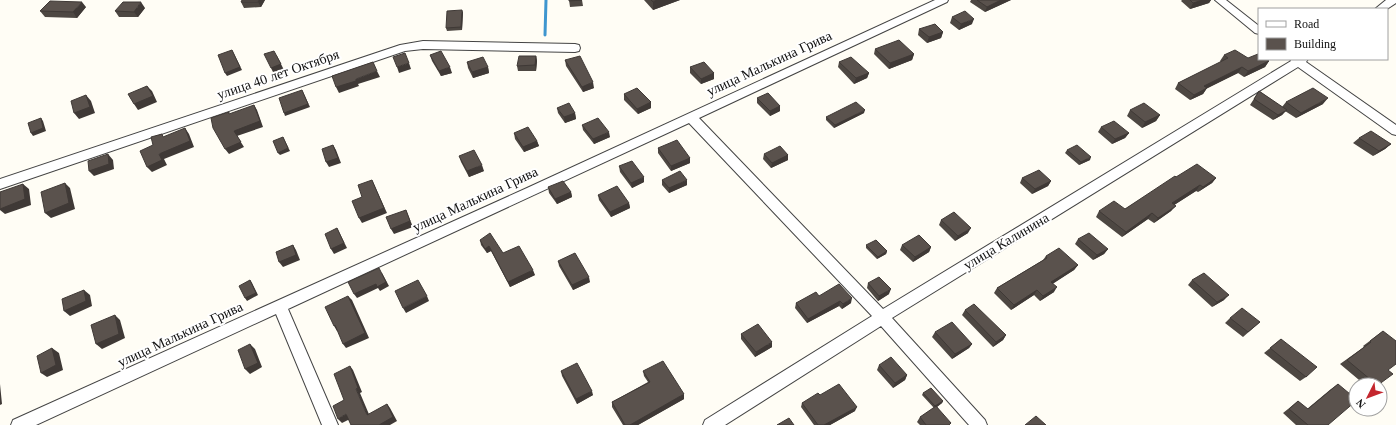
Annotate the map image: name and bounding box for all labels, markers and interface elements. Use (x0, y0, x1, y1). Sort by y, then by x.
legend (1258, 8, 1388, 60)
text: Road (1294, 17, 1319, 31)
street label: улица Малькина Грива (704, 28, 835, 99)
text: Building (1294, 37, 1336, 51)
street label: улица 40 лет Октября (215, 46, 342, 102)
street label: улица Малькина Грива (410, 164, 541, 235)
street label: улица Калинина (961, 210, 1052, 273)
street label: улица Малькина Грива (115, 299, 246, 370)
north arrow (1348, 377, 1388, 417)
text: N (1353, 397, 1368, 411)

